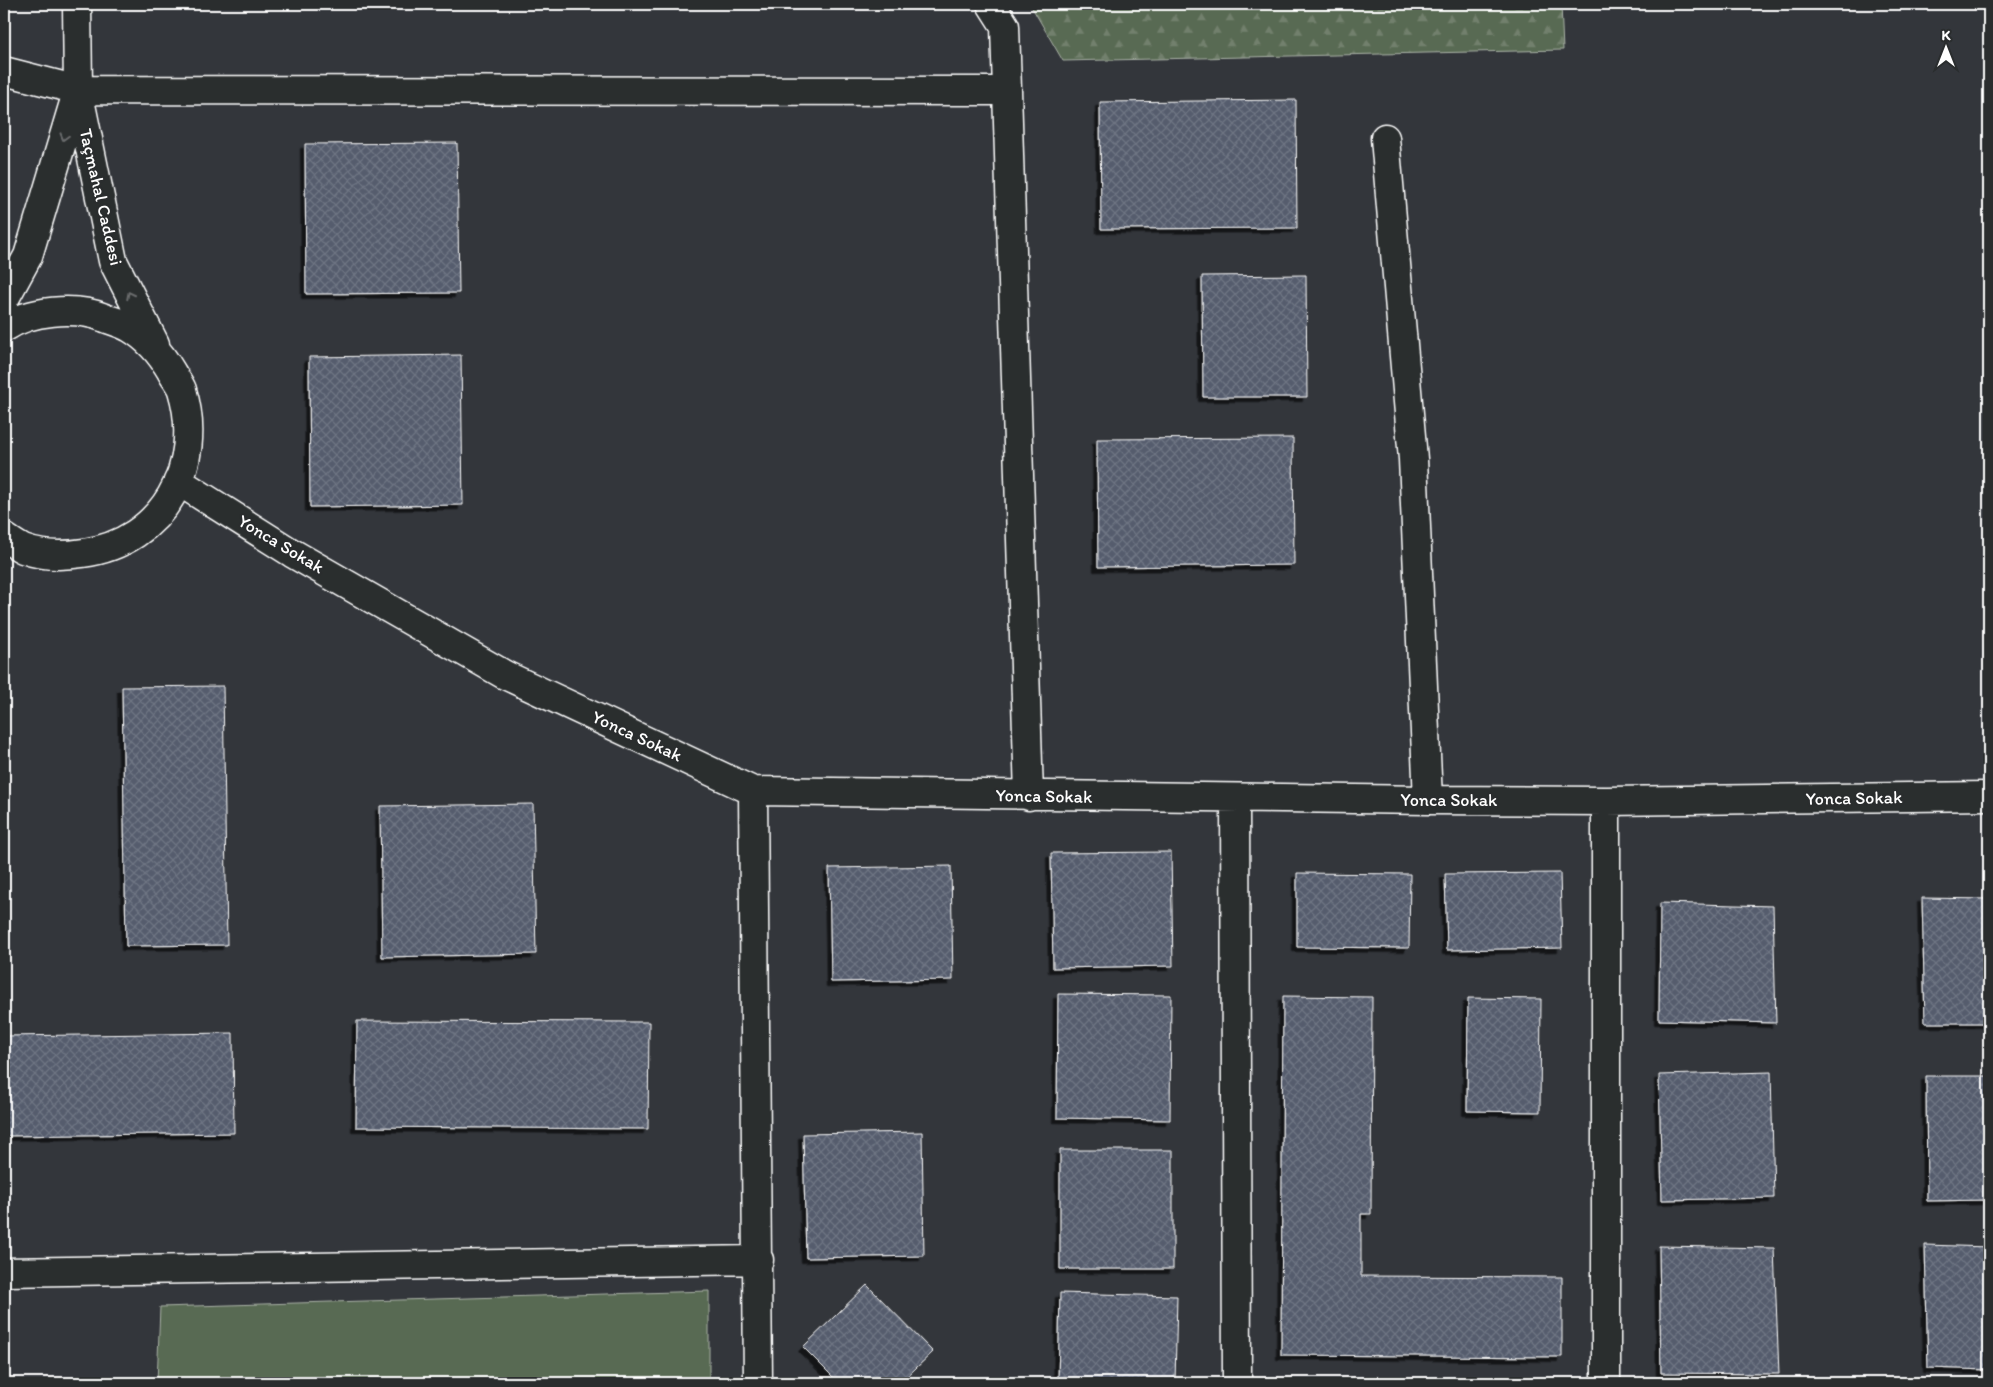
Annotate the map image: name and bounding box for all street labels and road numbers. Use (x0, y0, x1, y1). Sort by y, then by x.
street label: Taçmahal Caddesi (75, 127, 127, 267)
street label: Yonca Sokak (234, 510, 329, 579)
street label: Yonca Sokak (588, 706, 686, 767)
street label: Yonca Sokak (995, 784, 1093, 808)
street label: Yonca Sokak (1805, 786, 1903, 810)
street label: Yonca Sokak (1401, 789, 1498, 811)

